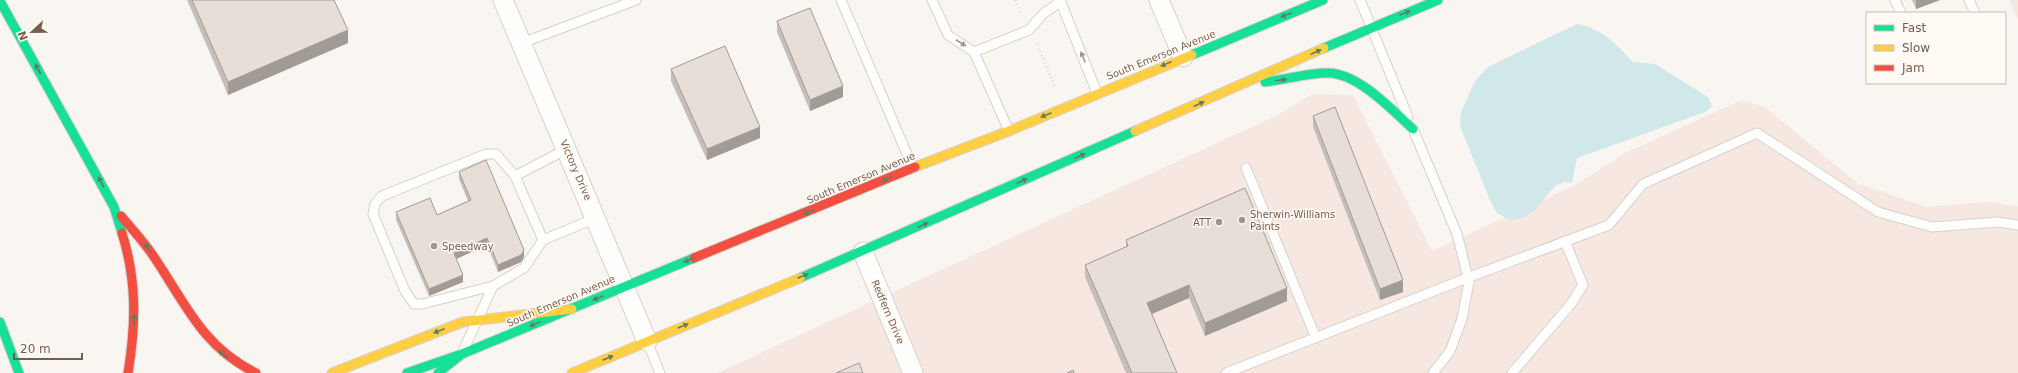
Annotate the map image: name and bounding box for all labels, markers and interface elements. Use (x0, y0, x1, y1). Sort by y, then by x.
one-way arrow (1399, 10, 1411, 16)
north arrow (12, 12, 52, 52)
one-way arrow (1281, 12, 1292, 18)
legend (1866, 12, 2006, 84)
text: Fast (1902, 21, 1926, 35)
street label: South Emerson Avenue (1105, 28, 1217, 82)
text: N (15, 29, 31, 42)
one-way arrow (955, 39, 966, 47)
text: Slow (1902, 41, 1930, 55)
one-way arrow (1311, 48, 1323, 54)
one-way arrow (1080, 51, 1086, 62)
text: Jam (1901, 61, 1925, 75)
one-way arrow (1160, 62, 1172, 68)
one-way arrow (34, 63, 41, 74)
one-way arrow (1275, 77, 1287, 83)
one-way arrow (1193, 101, 1204, 107)
one-way arrow (1041, 112, 1052, 118)
street label: Victory Drive (558, 138, 594, 202)
street label: South Emerson Avenue (805, 150, 917, 206)
one-way arrow (1074, 153, 1085, 159)
one-way arrow (881, 176, 892, 182)
one-way arrow (97, 177, 104, 188)
one-way arrow (1017, 178, 1029, 184)
one-way arrow (803, 209, 815, 215)
place label: Sherwin-Williams Paints (1250, 209, 1335, 232)
marker: Sherwin-Williams Paints (1237, 215, 1247, 225)
place label: ATT (1193, 217, 1212, 228)
marker: ATT (1214, 217, 1224, 227)
one-way arrow (917, 222, 928, 228)
marker: Speedway (429, 241, 439, 251)
place label: Speedway (442, 241, 494, 252)
one-way arrow (143, 243, 152, 254)
one-way arrow (682, 258, 694, 264)
street label: South Emerson Avenue (505, 273, 617, 329)
one-way arrow (798, 273, 810, 279)
street label: Redfern Drive (869, 278, 907, 346)
one-way arrow (592, 295, 604, 301)
one-way arrow (131, 313, 137, 326)
one-way arrow (529, 321, 541, 327)
one-way arrow (678, 323, 690, 329)
one-way arrow (432, 329, 444, 335)
scale bar (14, 335, 82, 361)
text: 20 m (20, 342, 51, 356)
one-way arrow (218, 349, 228, 358)
one-way arrow (603, 355, 614, 361)

